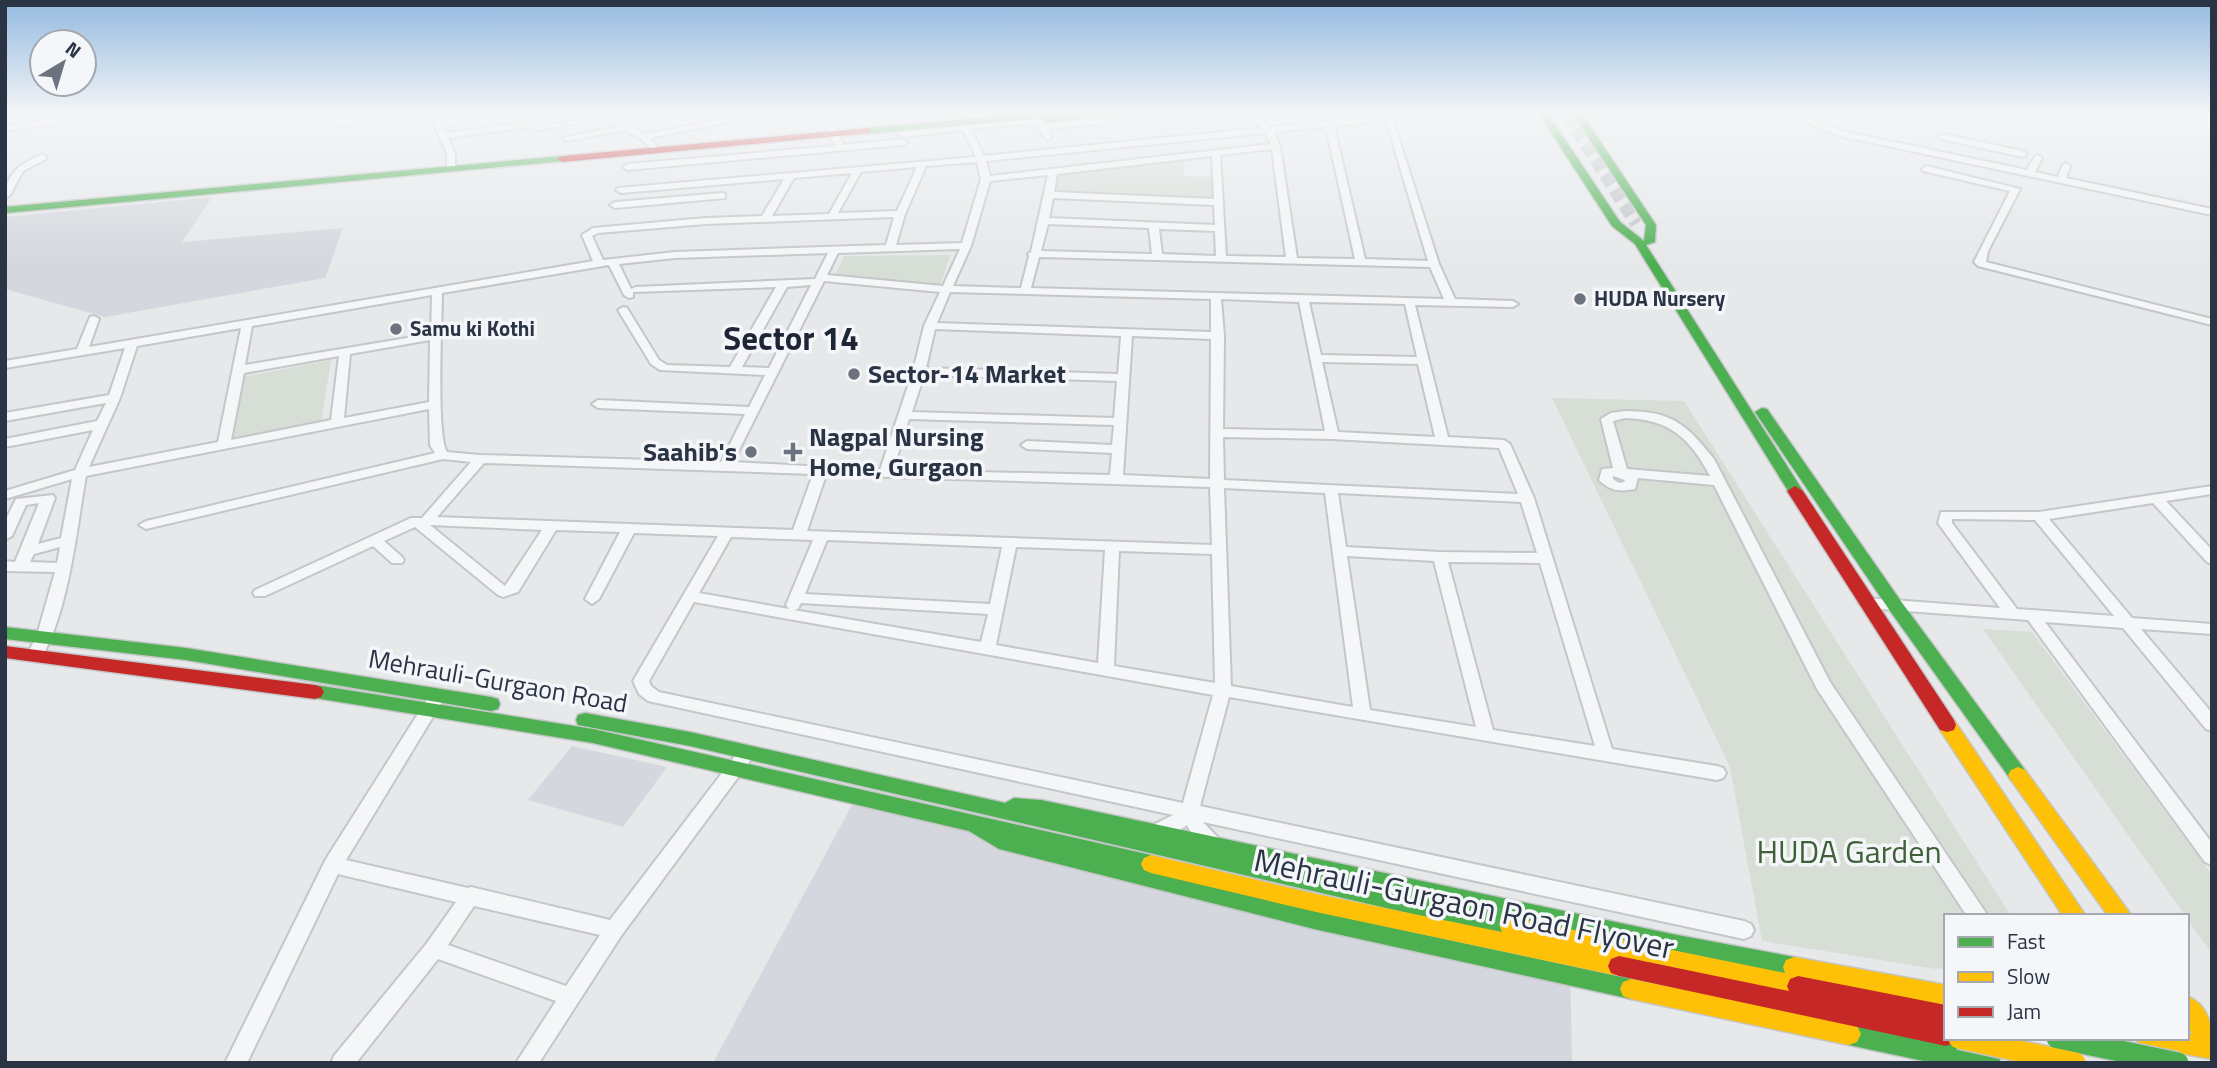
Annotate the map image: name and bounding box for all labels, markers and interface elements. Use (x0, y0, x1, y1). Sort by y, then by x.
north arrow (28, 28, 98, 98)
text: N (60, 34, 88, 65)
place label: HUDA Nursery (1594, 282, 1726, 314)
marker: HUDA Nursery (1572, 291, 1588, 307)
place label: Samu ki Kothi (410, 312, 535, 344)
district label: Sector 14 (723, 313, 859, 363)
marker: Samu ki Kothi (388, 321, 404, 337)
place label: Sector-14 Market (868, 354, 1066, 393)
marker: Sector-14 Market (846, 366, 862, 382)
place label: Nagpal Nursing Home, Gurgaon (809, 417, 984, 486)
place label: Saahib's (643, 432, 737, 471)
marker: Nagpal Nursing Home, Gurgaon (783, 442, 803, 462)
marker: Saahib's (743, 444, 759, 460)
street label: Mehrauli-Gurgaon Road (365, 639, 631, 722)
park label: HUDA Garden (1756, 827, 1942, 875)
street label: Mehrauli-Gurgaon Road Flyover (1250, 835, 1679, 971)
legend (1944, 914, 2189, 1040)
text: Fast (2007, 925, 2046, 957)
text: Slow (2007, 960, 2050, 992)
text: Jam (2007, 995, 2041, 1027)

